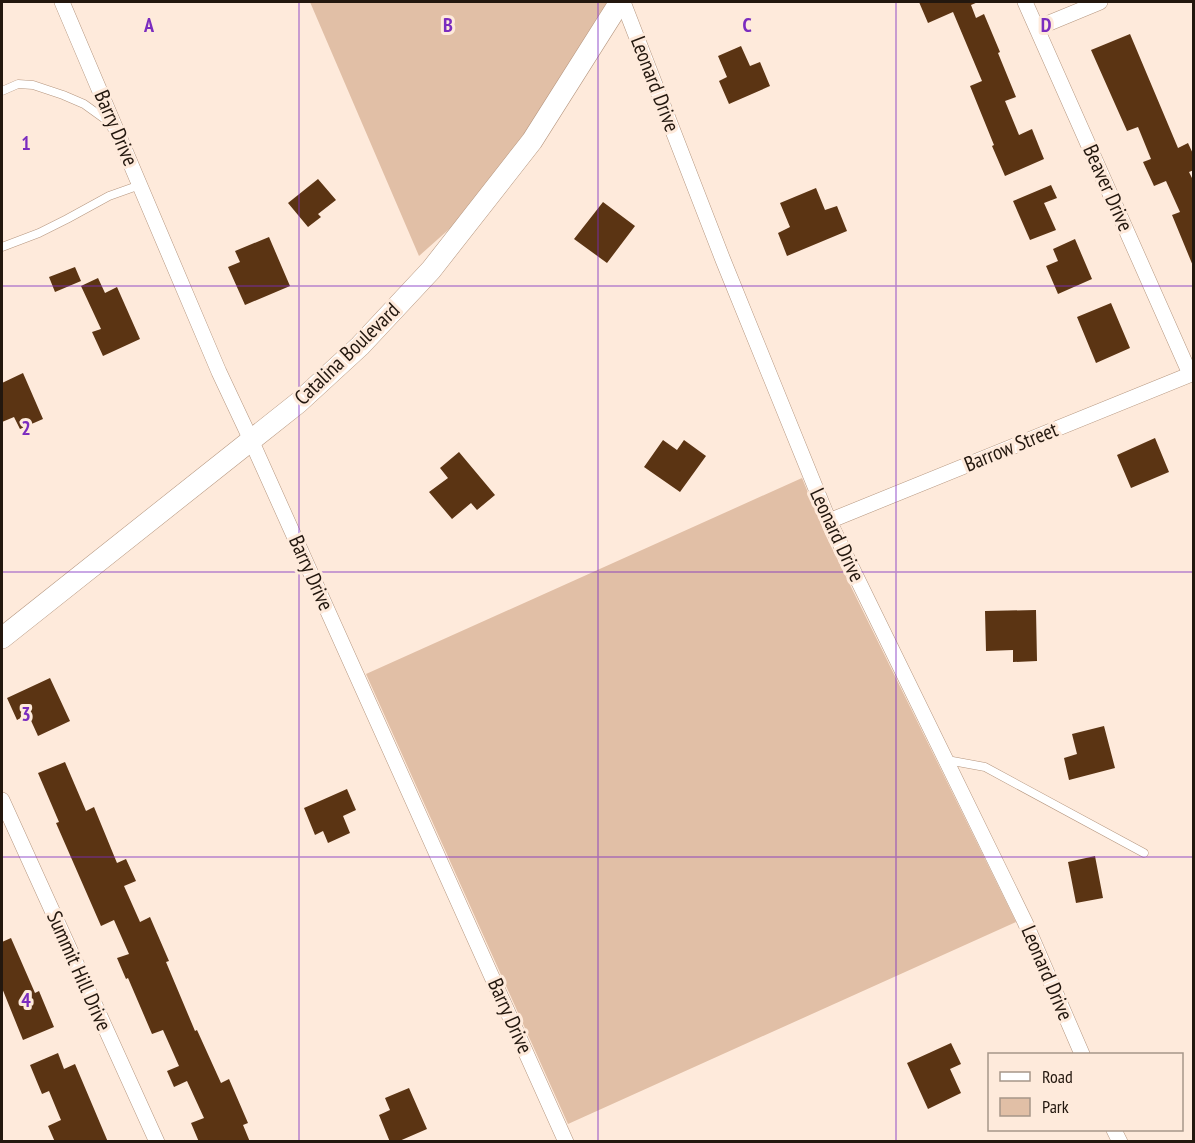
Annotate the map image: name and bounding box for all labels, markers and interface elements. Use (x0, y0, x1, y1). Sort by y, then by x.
text: A (143, 12, 155, 38)
text: B (443, 12, 453, 38)
text: C (742, 12, 752, 38)
text: D (1041, 12, 1052, 38)
street label: Leonard Drive (625, 32, 686, 136)
street label: Barry Drive (88, 86, 144, 170)
text: 1 (21, 130, 31, 156)
street label: Beaver Drive (1077, 140, 1140, 235)
street label: Catalina Boulevard (288, 297, 405, 411)
text: 2 (21, 415, 31, 441)
street label: Barrow Street (960, 415, 1062, 478)
street label: Leonard Drive (804, 484, 871, 586)
street label: Barry Drive (283, 531, 340, 615)
text: 3 (21, 701, 31, 727)
street label: Summit Hill Drive (41, 907, 118, 1035)
street label: Leonard Drive (1015, 921, 1080, 1024)
street label: Barry Drive (482, 974, 539, 1058)
text: 4 (21, 987, 31, 1013)
legend (988, 1053, 1183, 1131)
text: Road (1042, 1065, 1073, 1088)
text: Park (1042, 1095, 1069, 1118)

